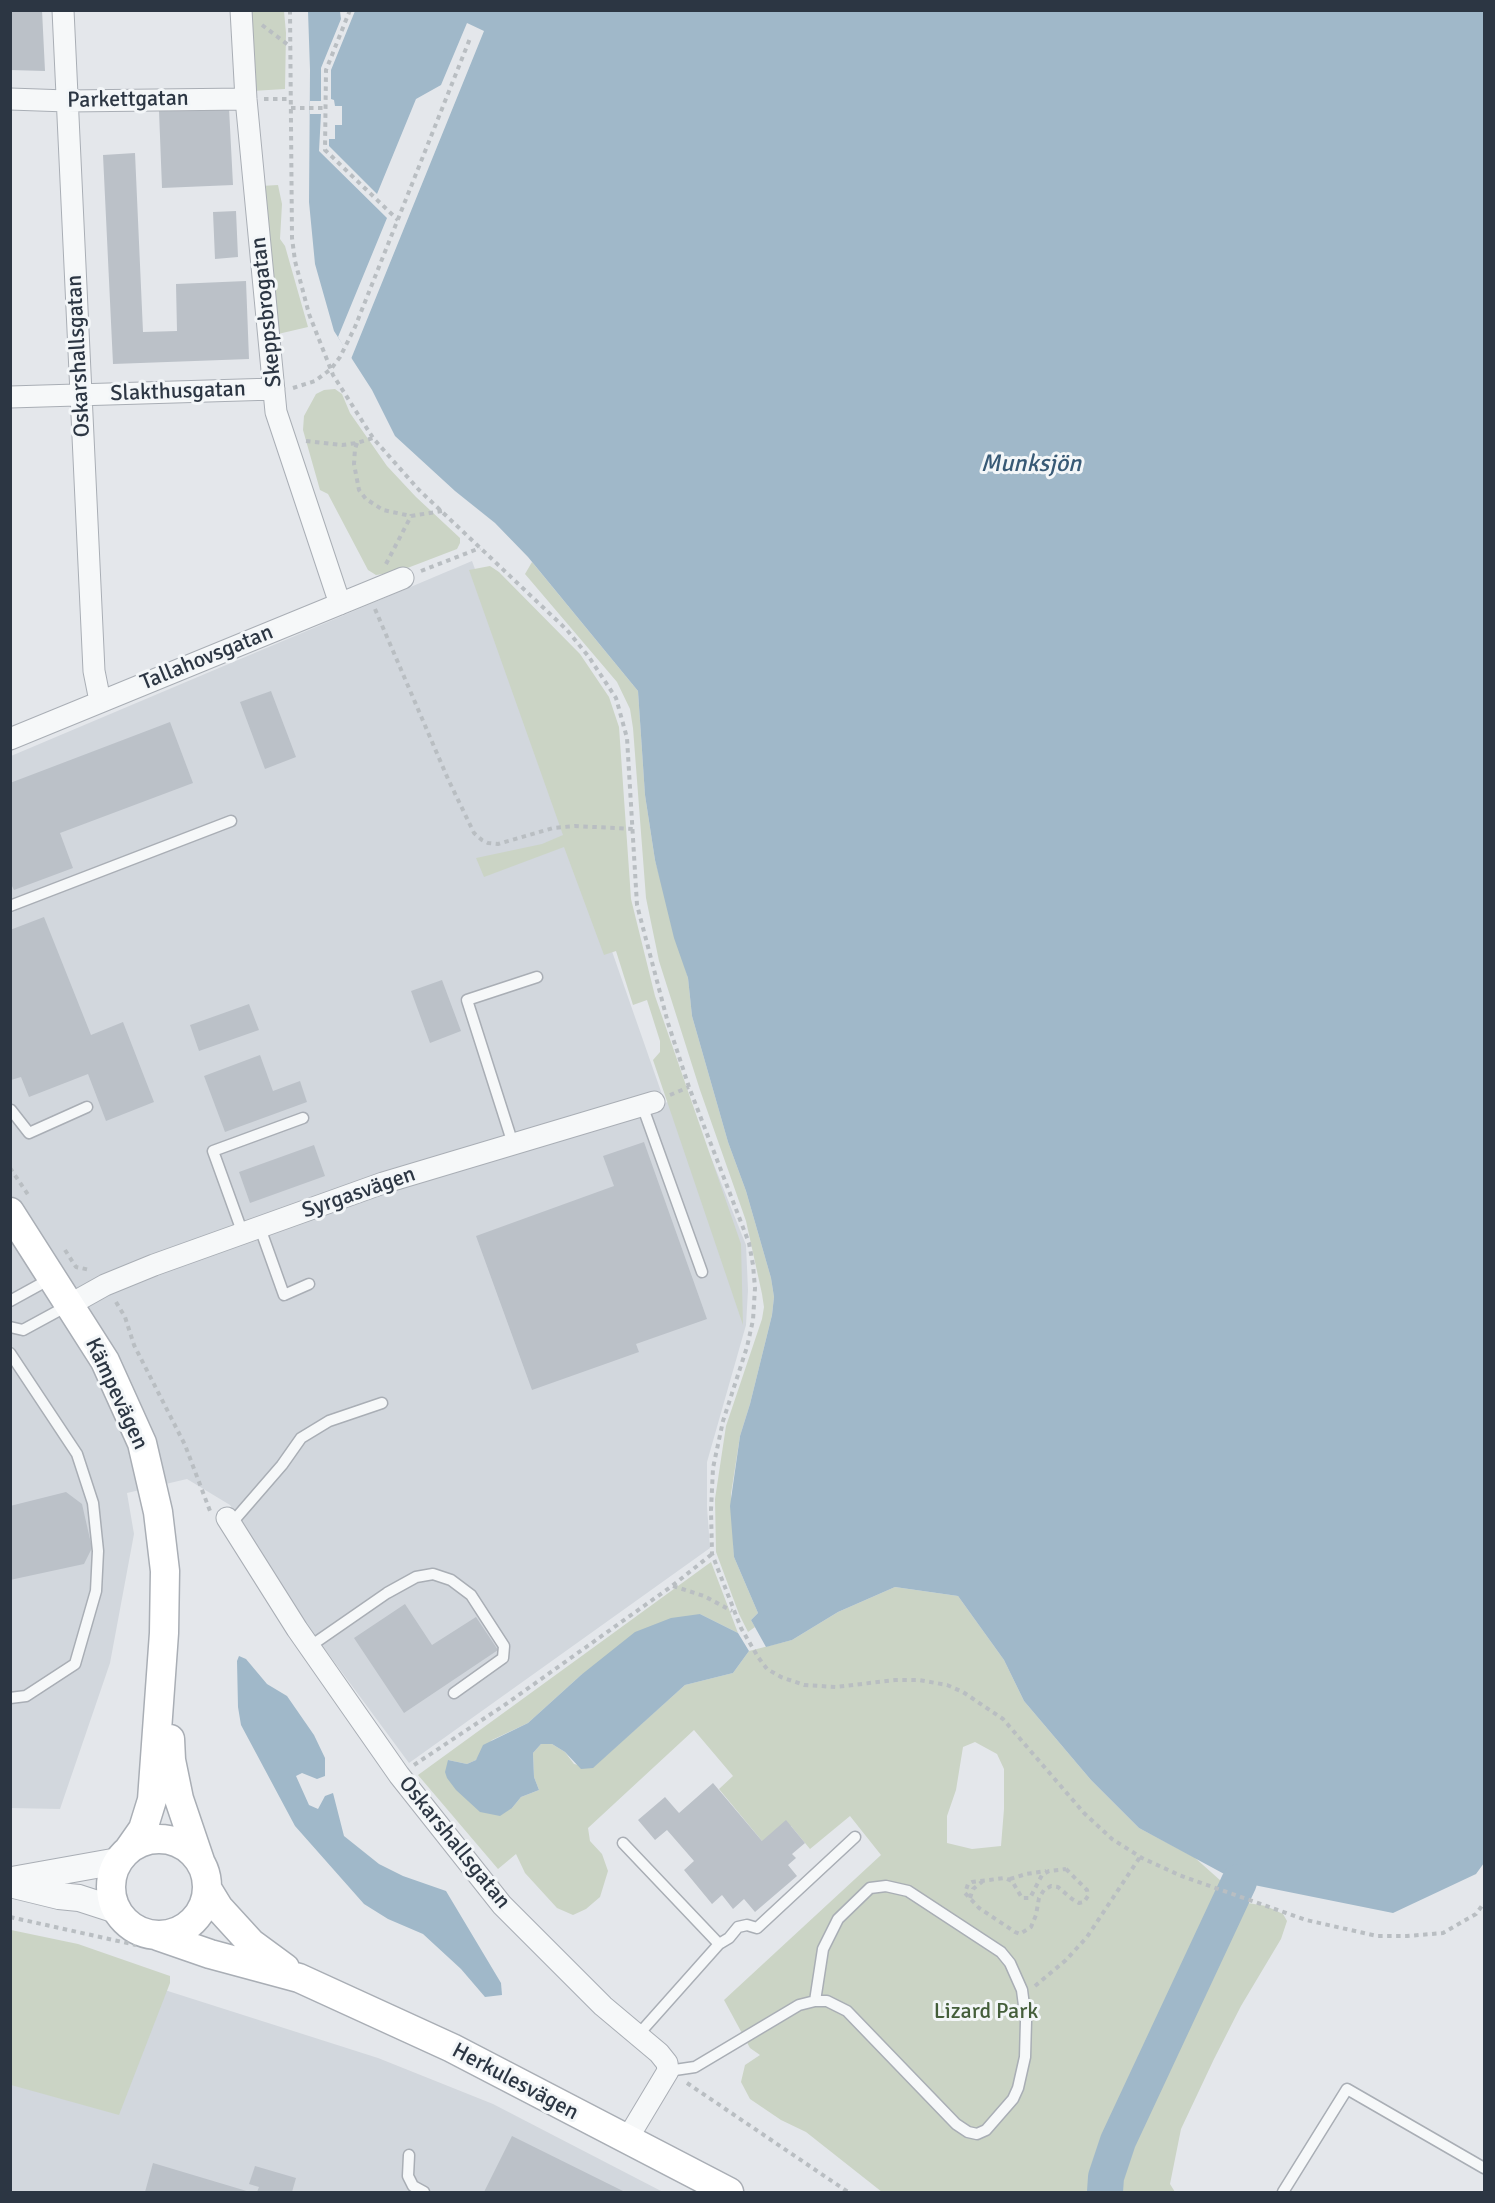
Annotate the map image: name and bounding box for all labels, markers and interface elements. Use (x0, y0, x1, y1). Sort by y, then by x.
street label: Parkettgatan (67, 86, 189, 114)
street label: Skeppsbrogatan (246, 236, 288, 388)
street label: Oskarshallsgatan (62, 274, 96, 438)
street label: Slakthusgatan (110, 376, 246, 408)
water label: Munksjön (981, 451, 1081, 479)
street label: Tallahovsgatan (137, 619, 277, 697)
street label: Syrgasvägen (299, 1161, 419, 1225)
street label: Kämpevägen (79, 1334, 153, 1454)
street label: Oskarshallsgatan (393, 1771, 515, 1915)
park label: Lizard Park (934, 1999, 1038, 2025)
street label: Herkulesvägen (447, 2038, 583, 2126)

